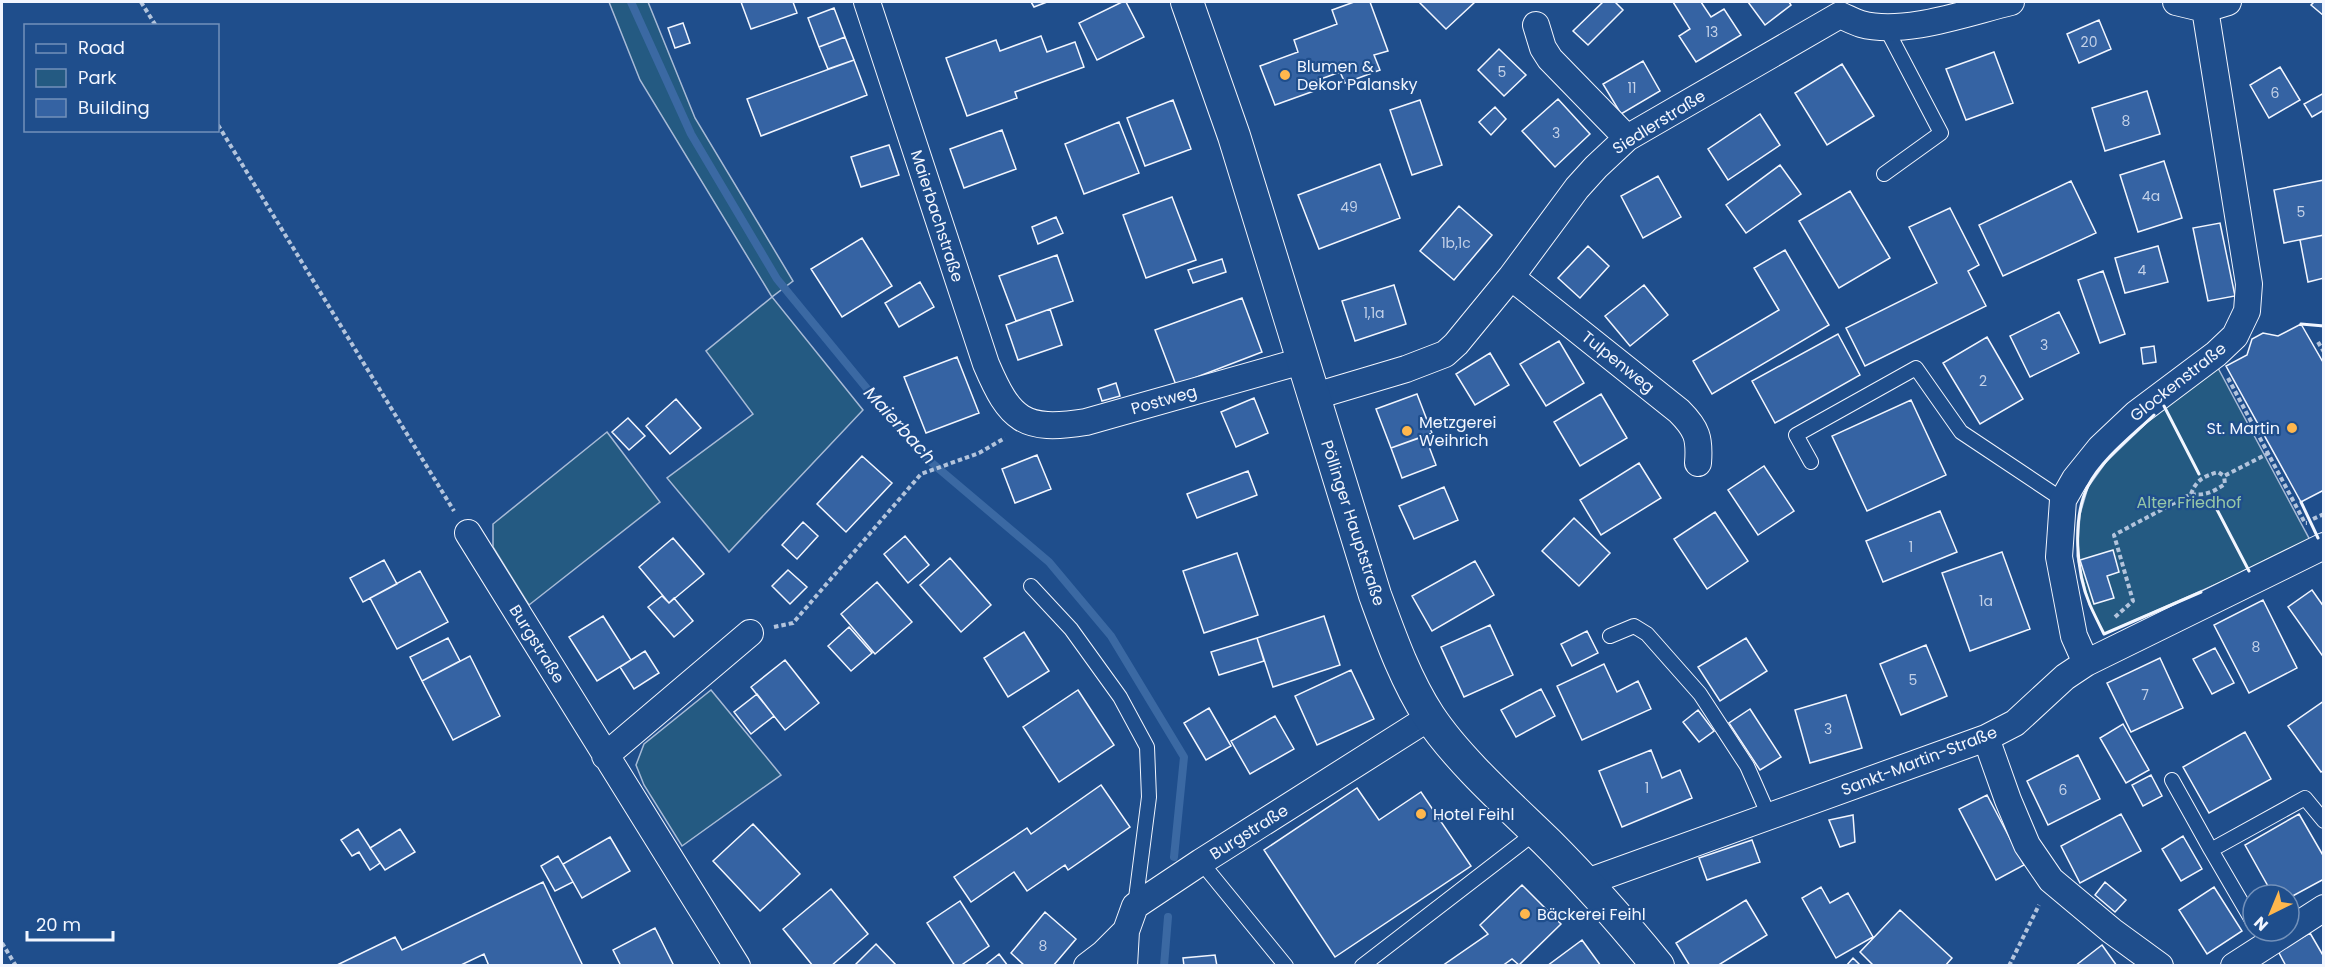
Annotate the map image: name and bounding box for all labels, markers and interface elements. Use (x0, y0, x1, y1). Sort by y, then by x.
house number: 13 (1706, 22, 1718, 42)
legend (24, 24, 219, 132)
house number: 20 (2081, 32, 2097, 52)
text: Road (78, 35, 125, 60)
place label: Blumen & Dekor Palansky (1297, 55, 1418, 96)
house number: 5 (1498, 62, 1506, 82)
text: Park (78, 65, 117, 90)
marker: Blumen & Dekor Palansky (1278, 68, 1292, 82)
house number: 11 (1628, 78, 1636, 98)
house number: 6 (2271, 83, 2280, 103)
street label: Siedlerstraße (1608, 84, 1710, 160)
text: Building (78, 95, 150, 120)
house number: 8 (2122, 111, 2131, 131)
house number: 3 (1552, 123, 1560, 143)
street label: Maierbachstraße (905, 147, 969, 285)
house number: 4a (2142, 186, 2160, 206)
house number: 49 (1340, 197, 1358, 217)
house number: 5 (2297, 202, 2305, 222)
house number: 1b,1c (1441, 233, 1471, 253)
house number: 4 (2138, 260, 2147, 280)
house number: 1,1a (1363, 303, 1385, 323)
street label: Tulpenweg (1577, 325, 1659, 399)
house number: 3 (2040, 335, 2048, 355)
street label: Glockenstraße (2125, 337, 2231, 427)
house number: 2 (1979, 371, 1987, 391)
street label: Postweg (1128, 380, 1200, 420)
water label: Maierbach (858, 381, 942, 469)
place label: Metzgerei Weihrich (1419, 411, 1496, 452)
place label: St. Martin (2207, 417, 2280, 440)
marker: St. Martin (2285, 421, 2299, 435)
marker: Metzgerei Weihrich (1400, 424, 1414, 438)
street label: Pöllinger Hauptstraße (1315, 437, 1391, 609)
park label: Alter Friedhof (2136, 491, 2242, 514)
house number: 1 (1909, 537, 1913, 557)
house number: 1a (1979, 591, 1993, 611)
street label: Burgstraße (504, 600, 570, 688)
house number: 8 (2252, 637, 2261, 657)
house number: 5 (1909, 670, 1917, 690)
house number: 7 (2141, 685, 2149, 705)
house number: 3 (1824, 719, 1832, 739)
street label: Sankt-Martin-Straße (1838, 721, 2000, 801)
house number: 1 (1645, 778, 1649, 798)
house number: 6 (2059, 780, 2068, 800)
street label: Burgstraße (1205, 799, 1293, 865)
place label: Hotel Feihl (1433, 803, 1514, 826)
marker: Hotel Feihl (1414, 807, 1428, 821)
north arrow (2241, 883, 2301, 943)
place label: Bäckerei Feihl (1537, 903, 1646, 926)
scale bar (27, 904, 112, 942)
marker: Bäckerei Feihl (1518, 907, 1532, 921)
text: N (2249, 911, 2273, 936)
text: 20 m (36, 912, 81, 937)
house number: 8 (1039, 936, 1048, 956)

